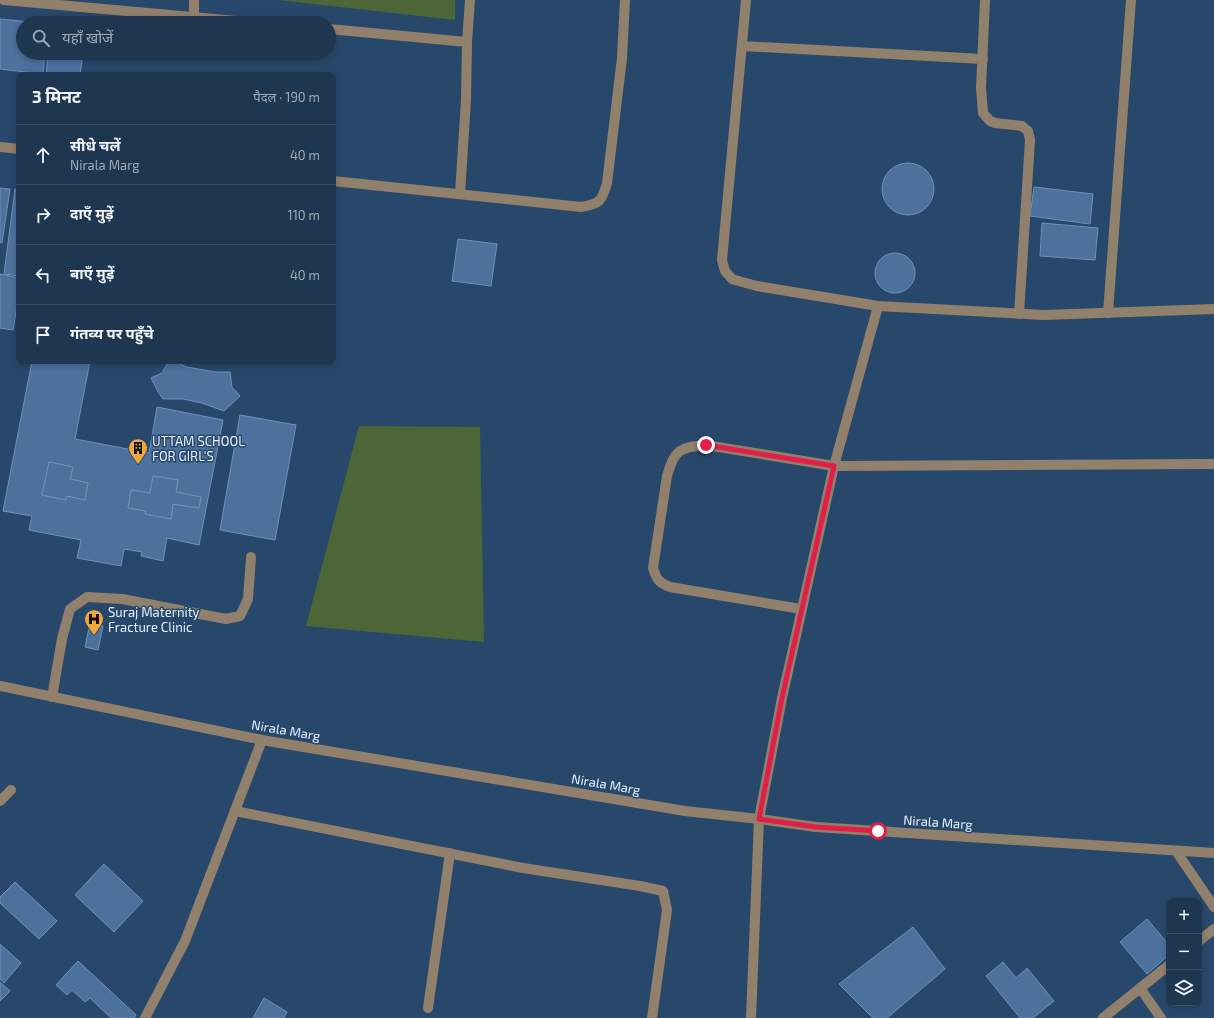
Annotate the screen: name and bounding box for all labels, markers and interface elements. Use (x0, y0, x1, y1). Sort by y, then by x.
search box (16, 16, 336, 60)
icon: search (30, 27, 52, 49)
text: यहाँ खोजें (62, 28, 113, 46)
text: 3 मिनट (32, 86, 81, 106)
text: पैदल · 190 m (253, 89, 320, 105)
text: सीधे चलें (70, 136, 121, 154)
icon: ahead (32, 144, 54, 166)
text: 40 m (290, 147, 320, 163)
text: Nirala Marg (70, 157, 140, 173)
icon: right (32, 204, 54, 226)
text: दाएँ मुड़ें (70, 204, 114, 222)
text: 110 m (288, 207, 320, 223)
icon: left (32, 264, 54, 286)
text: बाएँ मुड़ें (70, 264, 114, 282)
text: 40 m (290, 267, 320, 283)
icon: arrive (32, 324, 54, 346)
text: गंतव्य पर पहुँचे (70, 324, 154, 342)
place label: UTTAM SCHOOL FOR GIRL'S (152, 433, 245, 464)
route end (697, 436, 715, 454)
building icon: UTTAM SCHOOL FOR GIRL'S (127, 437, 149, 465)
place label: Suraj Maternity Fracture Clinic (108, 604, 200, 635)
hospital icon: Suraj Maternity Fracture Clinic (83, 608, 105, 636)
street label: Nirala Marg (250, 716, 322, 744)
street label: Nirala Marg (570, 770, 642, 798)
street label: Nirala Marg (903, 812, 973, 832)
route start (869, 822, 887, 840)
map controls (1166, 898, 1202, 1006)
button: + (1166, 898, 1202, 934)
button: − (1166, 934, 1202, 970)
button: layers (1166, 970, 1202, 1006)

